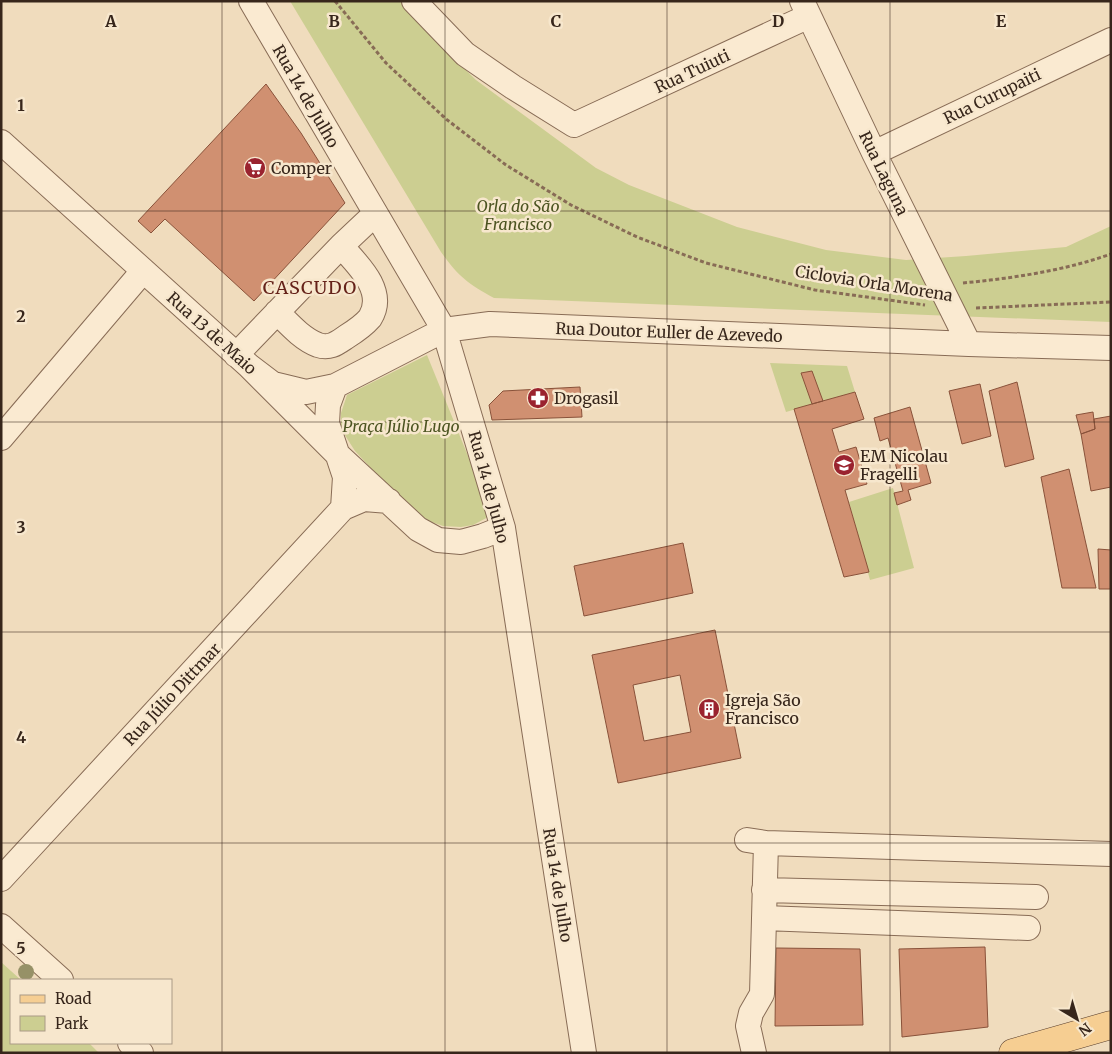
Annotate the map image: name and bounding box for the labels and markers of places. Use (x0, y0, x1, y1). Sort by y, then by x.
supermarket icon: Comper (243, 156, 267, 180)
place label: Comper (271, 158, 332, 178)
pharmacy icon: Drogasil (526, 386, 550, 410)
place label: Drogasil (554, 388, 618, 408)
place label: EM Nicolau Fragelli (860, 446, 948, 484)
school or university icon: EM Nicolau Fragelli (832, 453, 856, 477)
place label: Igreja São Francisco (725, 690, 800, 728)
building icon: Igreja São Francisco (697, 697, 721, 721)

